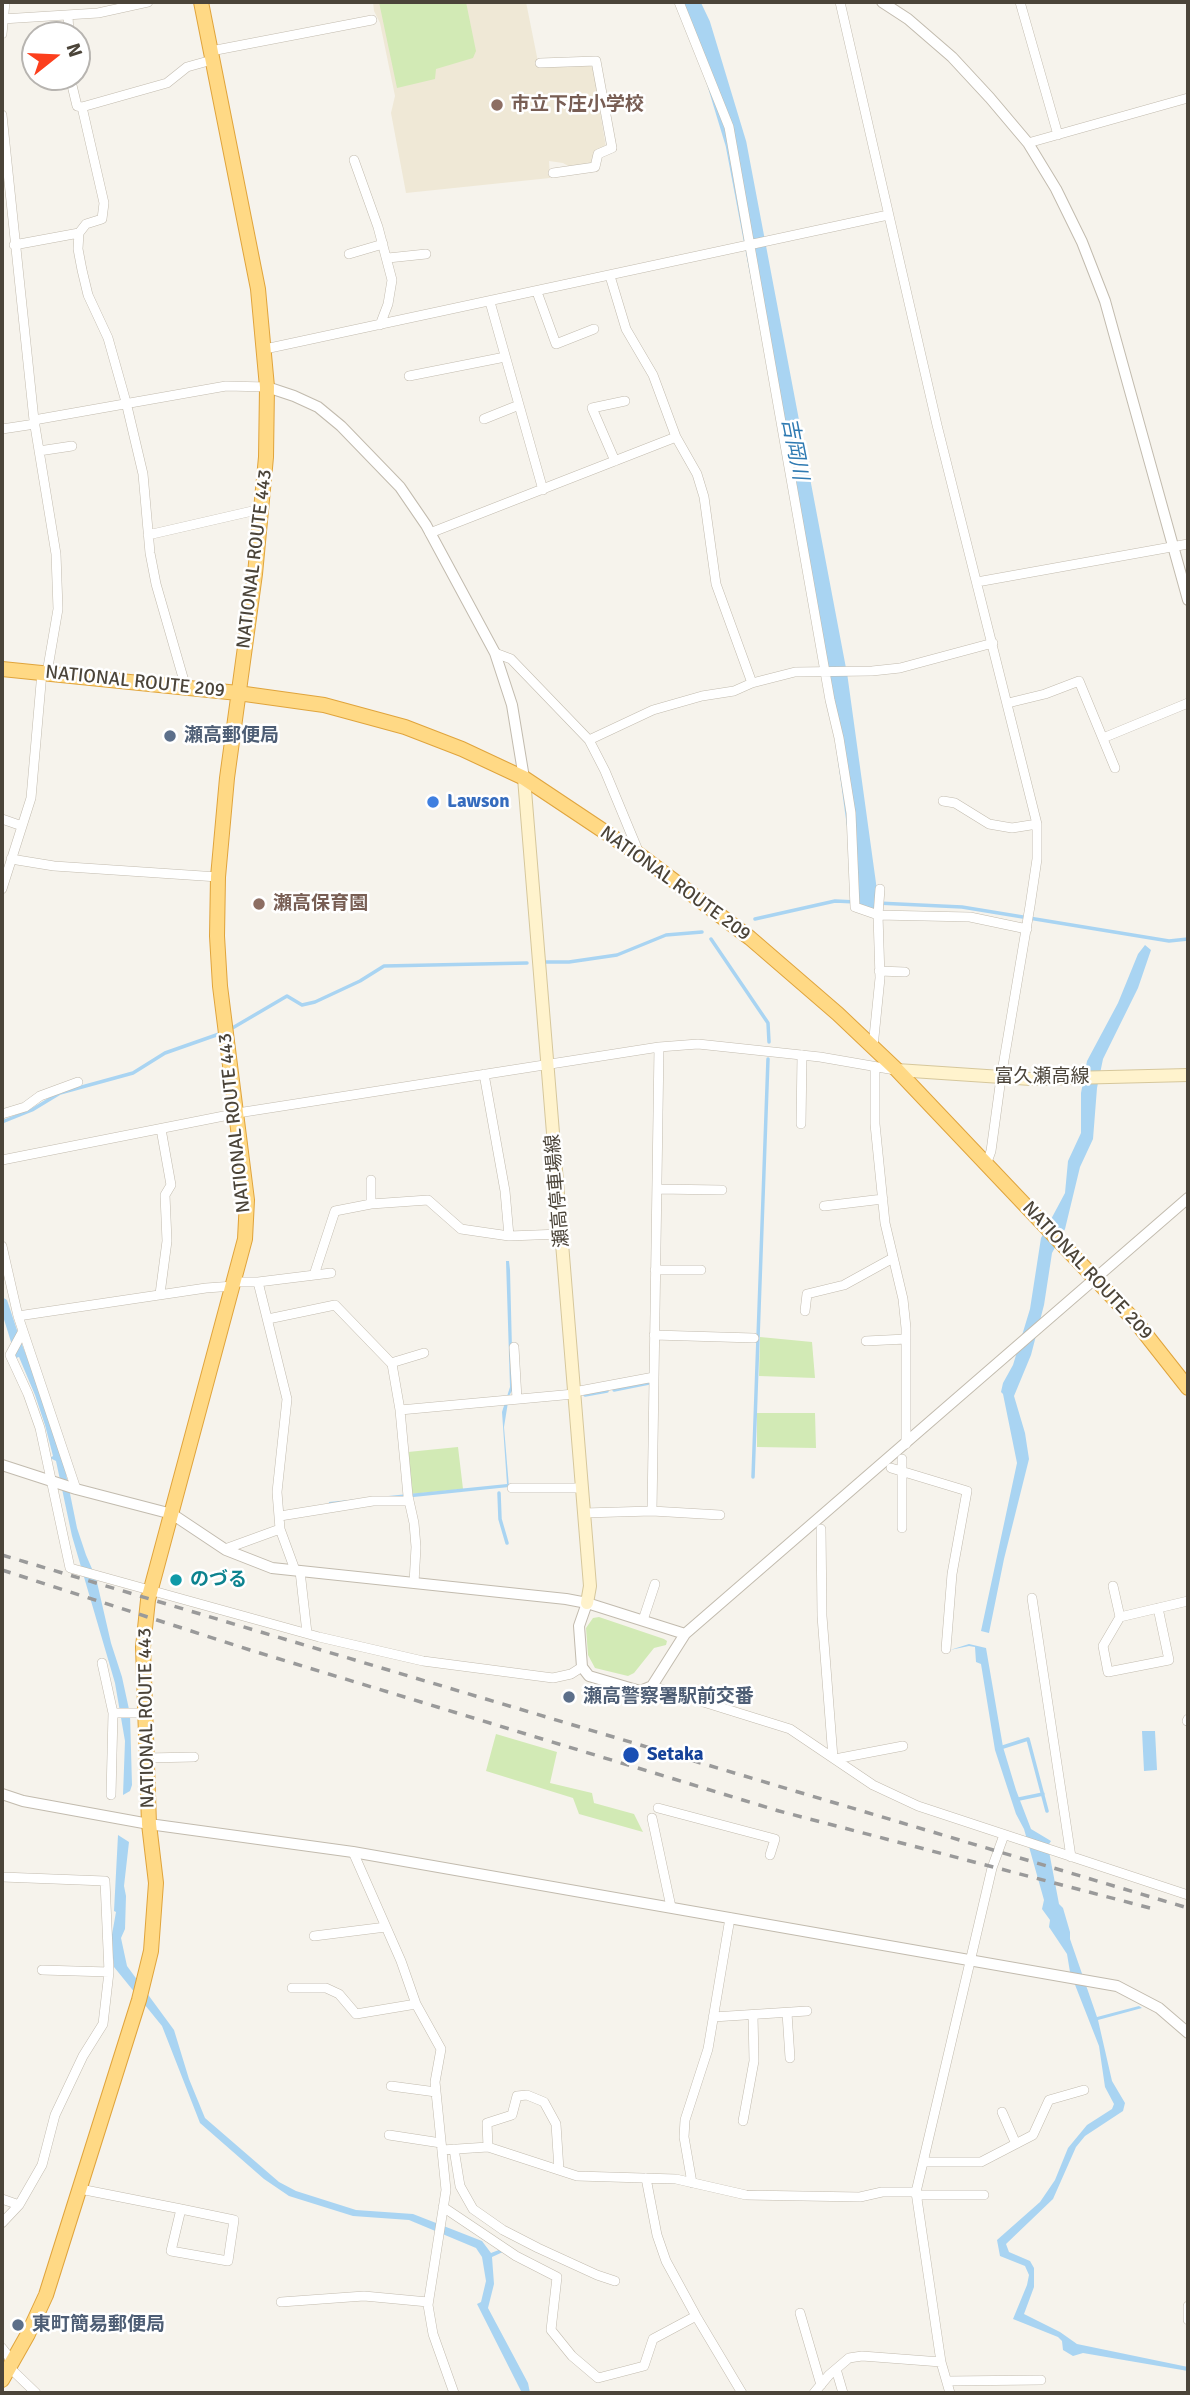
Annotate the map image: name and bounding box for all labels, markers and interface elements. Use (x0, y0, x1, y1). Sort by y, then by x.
north arrow (21, 21, 91, 91)
text: N (61, 40, 88, 60)
place label: 市立下庄小学校 (511, 94, 644, 116)
marker: 市立下庄小学校 (489, 97, 505, 113)
water label: 吉岡川 (776, 416, 812, 482)
street label: NATIONAL ROUTE 443 (233, 468, 277, 650)
street label: NATIONAL ROUTE 209 (44, 661, 226, 703)
place label: 瀬高郵便局 (184, 725, 279, 747)
marker: 瀬高郵便局 (162, 728, 178, 744)
place label: Lawson (447, 791, 510, 813)
marker: Lawson (425, 794, 441, 810)
street label: NATIONAL ROUTE 209 (595, 822, 755, 946)
place label: 瀬高保育園 (273, 893, 368, 915)
marker: 瀬高保育園 (251, 896, 267, 912)
street label: NATIONAL ROUTE 443 (214, 1032, 256, 1214)
street label: 富久瀬高線 (995, 1066, 1089, 1088)
street label: 瀬高停車場線 (542, 1133, 574, 1249)
street label: NATIONAL ROUTE 209 (1017, 1197, 1157, 1345)
place label: のづる (190, 1569, 247, 1591)
marker: のづる (168, 1572, 184, 1588)
street label: NATIONAL ROUTE 443 (134, 1627, 160, 1809)
place label: 瀬高警察署駅前交番 (583, 1686, 754, 1708)
marker: 瀬高警察署駅前交番 (561, 1689, 577, 1705)
place label: Setaka (647, 1744, 704, 1766)
marker: Setaka (621, 1745, 641, 1765)
place label: 東町簡易郵便局 (32, 2314, 165, 2336)
marker: 東町簡易郵便局 (10, 2317, 26, 2333)

